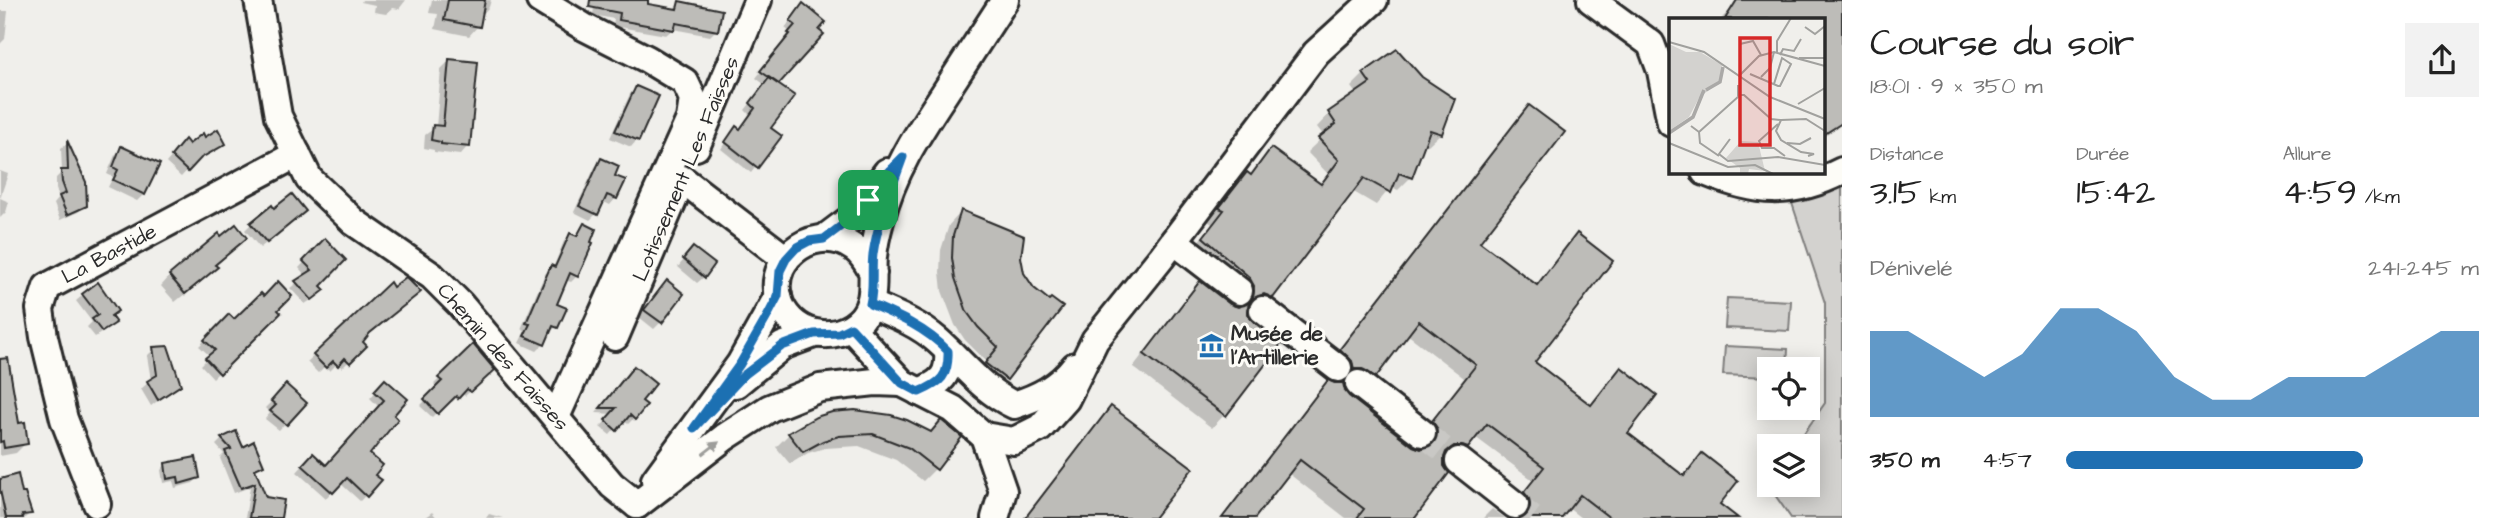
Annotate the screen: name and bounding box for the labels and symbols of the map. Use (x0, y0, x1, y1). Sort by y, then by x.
inset map (1669, 18, 1825, 173)
street label: Lotissement Les Faïsses (625, 52, 747, 286)
pin (838, 170, 898, 230)
street label: La Bastide (56, 217, 162, 291)
street label: Chemin des Faisses (431, 277, 575, 437)
place label: Musée de l'Artillerie (1231, 319, 1323, 372)
museum icon: Musée de l'Artillerie (1197, 331, 1225, 359)
one-way arrow (702, 442, 720, 456)

